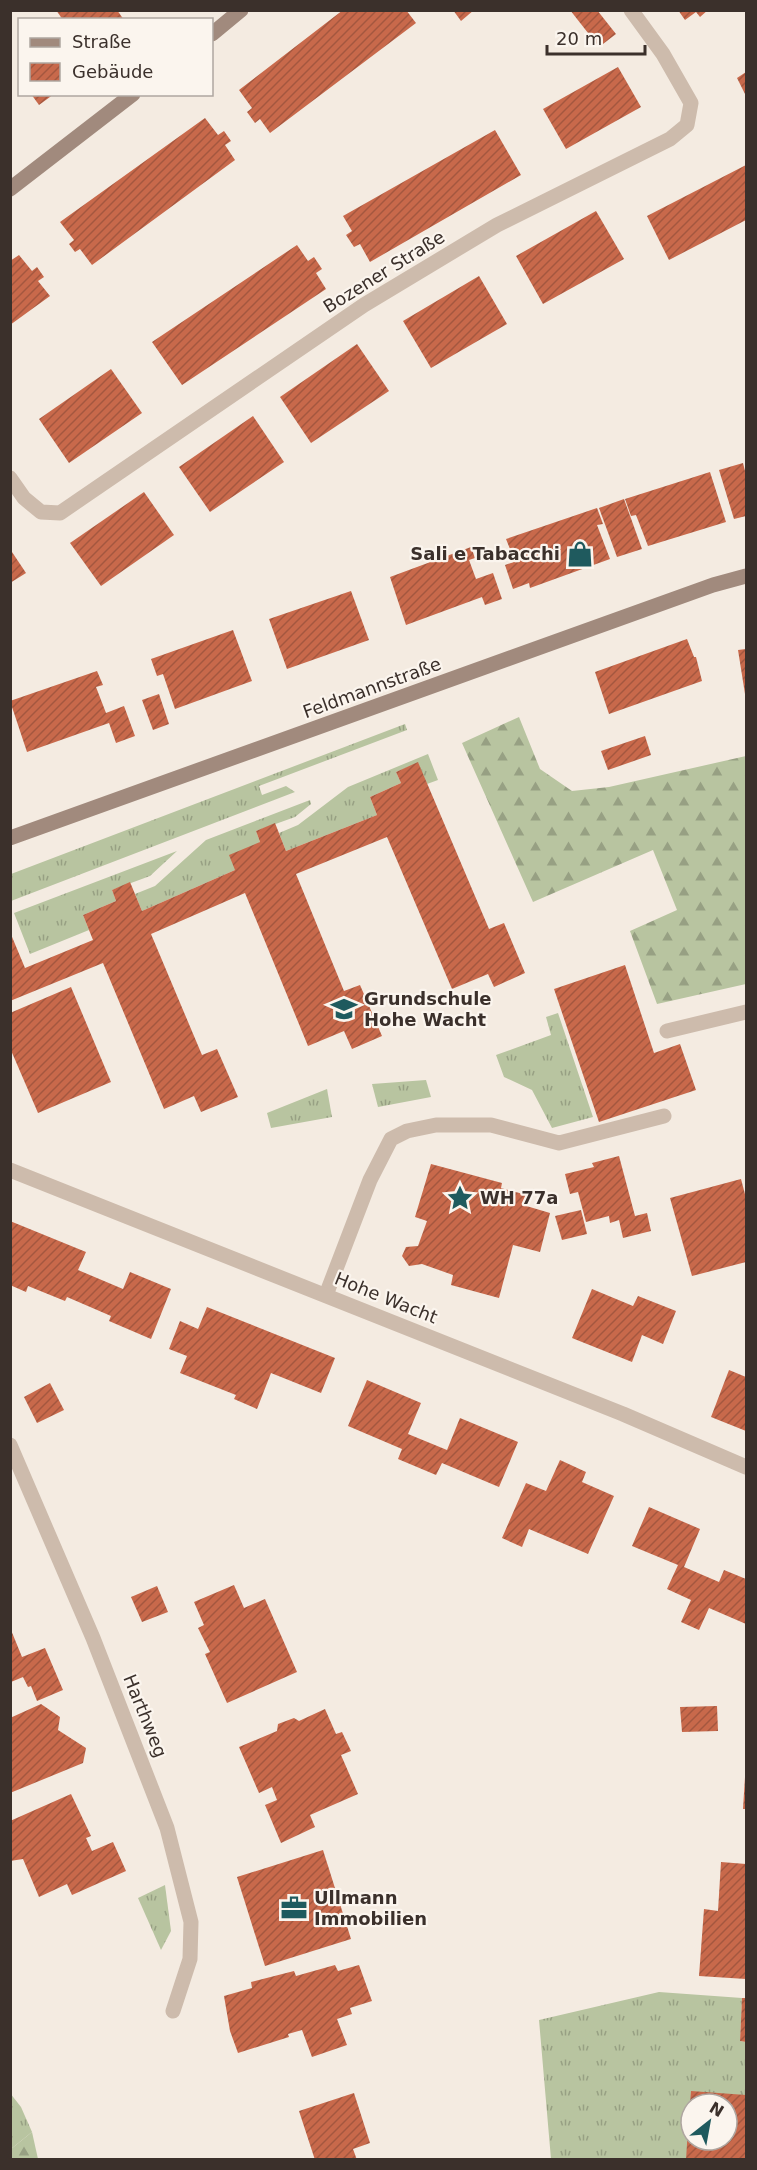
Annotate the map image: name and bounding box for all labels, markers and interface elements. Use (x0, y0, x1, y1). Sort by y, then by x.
legend (18, 18, 213, 96)
scale bar (547, 18, 644, 56)
text: 20 m (556, 28, 602, 49)
text: Straße (72, 31, 131, 52)
text: Gebäude (72, 61, 153, 82)
street label: Bozener Straße (319, 226, 448, 317)
shop icon: Sali e Tabacchi (565, 539, 595, 569)
place label: Sali e Tabacchi (410, 543, 560, 564)
street label: Feldmannstraße (300, 653, 444, 722)
place label: Grundschule Hohe Wacht (364, 988, 492, 1030)
school or university icon: Grundschule Hohe Wacht (329, 994, 359, 1024)
place icon: WH 77a (445, 1183, 475, 1213)
place label: WH 77a (480, 1187, 558, 1208)
street label: Hohe Wacht (332, 1267, 441, 1328)
street label: Harthweg (119, 1671, 172, 1760)
place label: Ullmann Immobilien (314, 1887, 427, 1929)
office icon: Ullmann Immobilien (279, 1893, 309, 1923)
north arrow (679, 2092, 739, 2152)
text: N (706, 2098, 727, 2121)

